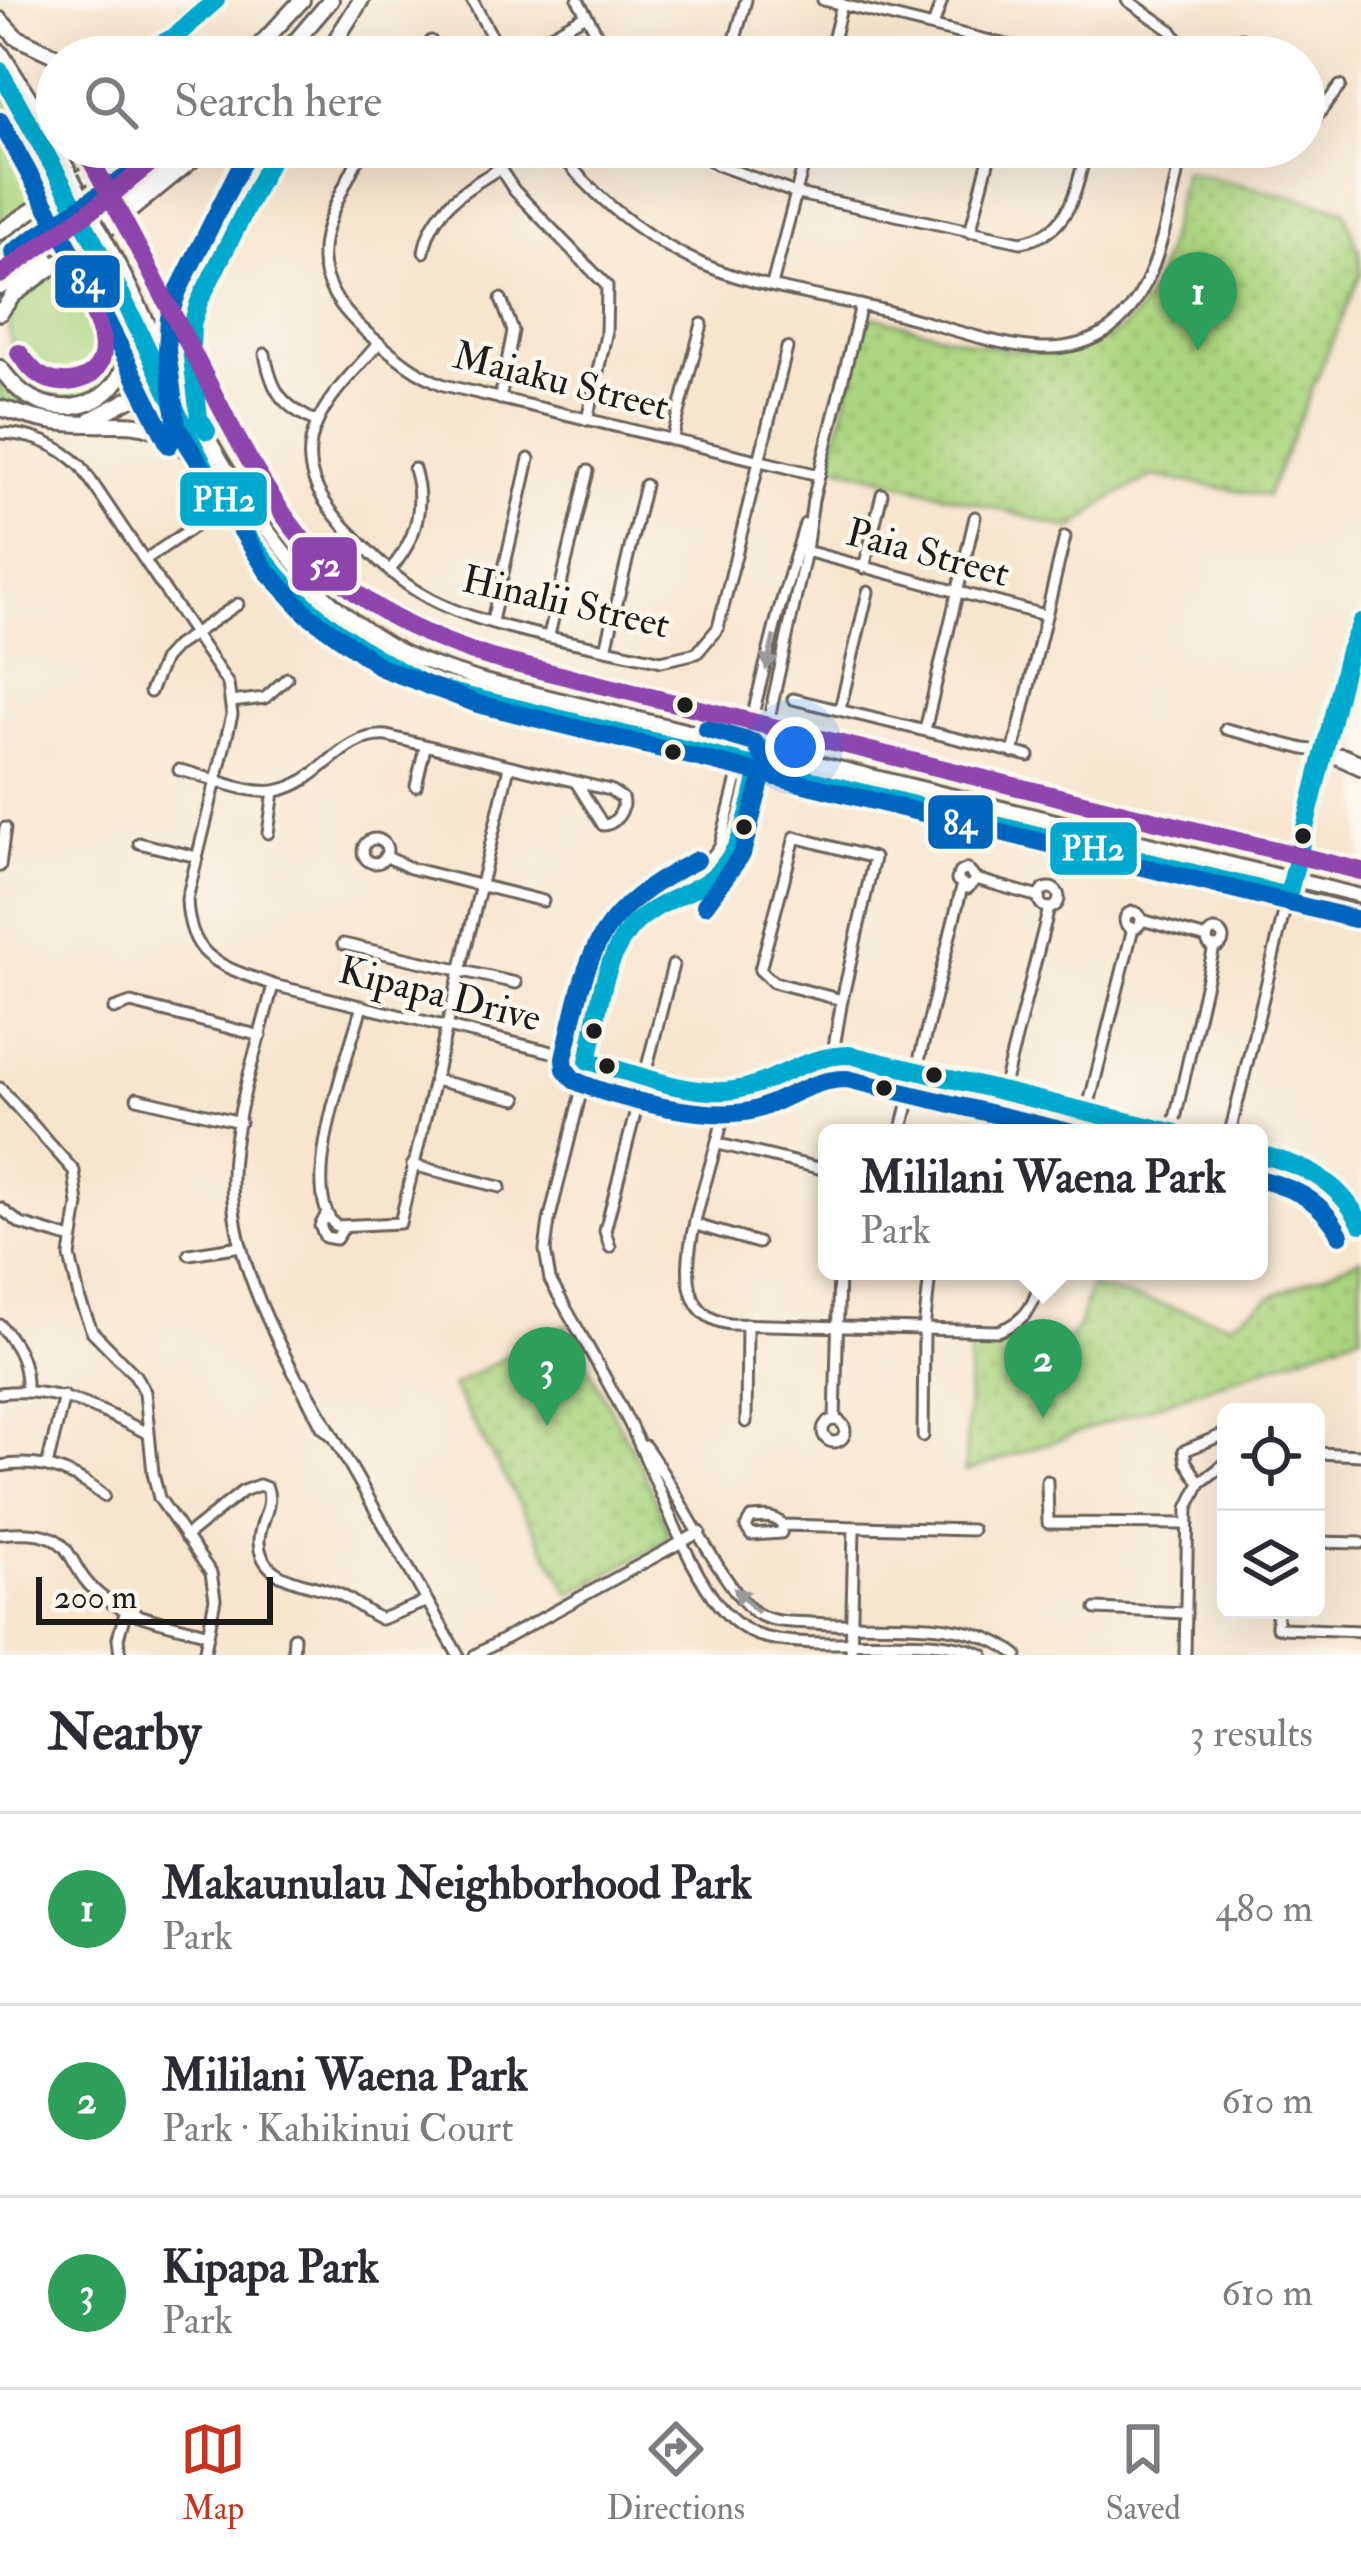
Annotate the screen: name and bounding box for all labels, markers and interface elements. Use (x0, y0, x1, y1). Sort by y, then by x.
search box (36, 36, 1325, 168)
icon: search (78, 69, 144, 135)
text: Search here (174, 74, 382, 130)
pin: 1 (1159, 252, 1237, 351)
line badge: 84 (53, 253, 122, 310)
text: 84 (70, 262, 106, 303)
street label: Maiaku Street (448, 331, 674, 431)
line badge: PH2 (178, 470, 269, 528)
text: PH2 (192, 480, 256, 521)
street label: Paia Street (841, 508, 1015, 598)
line badge: 52 (290, 535, 359, 593)
text: 52 (309, 545, 341, 586)
street label: Hinalii Street (457, 554, 675, 650)
one-way arrow (759, 634, 778, 672)
unlabelled marker (674, 694, 696, 716)
your location (765, 717, 825, 777)
unlabelled marker (662, 741, 684, 763)
line badge: 84 (926, 793, 995, 851)
text: 84 (943, 803, 979, 844)
unlabelled marker (733, 816, 755, 838)
line badge: PH2 (1048, 820, 1139, 877)
unlabelled marker (1292, 825, 1314, 847)
text: PH2 (1061, 829, 1125, 870)
street label: Kipapa Drive (334, 945, 546, 1043)
unlabelled marker (583, 1020, 605, 1042)
unlabelled marker (596, 1055, 618, 1077)
unlabelled marker (923, 1064, 945, 1086)
unlabelled marker (873, 1077, 895, 1099)
popup (818, 1124, 1268, 1280)
text: Mililani Waena Park (860, 1150, 1226, 1206)
text: Park (860, 1206, 931, 1255)
pin: 2 (1004, 1319, 1082, 1418)
pin: 3 (508, 1327, 586, 1426)
map controls (1217, 1403, 1325, 1619)
button: locate (1217, 1403, 1325, 1511)
button: layers (1217, 1511, 1325, 1619)
scale bar (36, 1571, 273, 1624)
text: 200 m (54, 1577, 137, 1618)
one-way arrow (733, 1586, 760, 1615)
text: Nearby (48, 1701, 201, 1765)
text: 3 results (1190, 1709, 1313, 1758)
text: Makaunulau Neighborhood Park (162, 1856, 752, 1912)
text: 1 (80, 1884, 94, 1933)
text: 480 m (1215, 1884, 1313, 1933)
text: Park (162, 1912, 233, 1961)
text: Mililani Waena Park (162, 2048, 528, 2104)
text: 2 (77, 2076, 97, 2125)
text: 610 m (1221, 2076, 1313, 2125)
text: Park · Kahikinui Court (162, 2104, 514, 2153)
text: Kipapa Park (162, 2240, 379, 2296)
text: 3 (80, 2268, 94, 2317)
text: 610 m (1221, 2268, 1313, 2317)
text: Park (162, 2296, 233, 2345)
tab: Map (180, 2416, 246, 2529)
tab: Directions (607, 2416, 745, 2529)
tab: Saved (1105, 2416, 1181, 2529)

